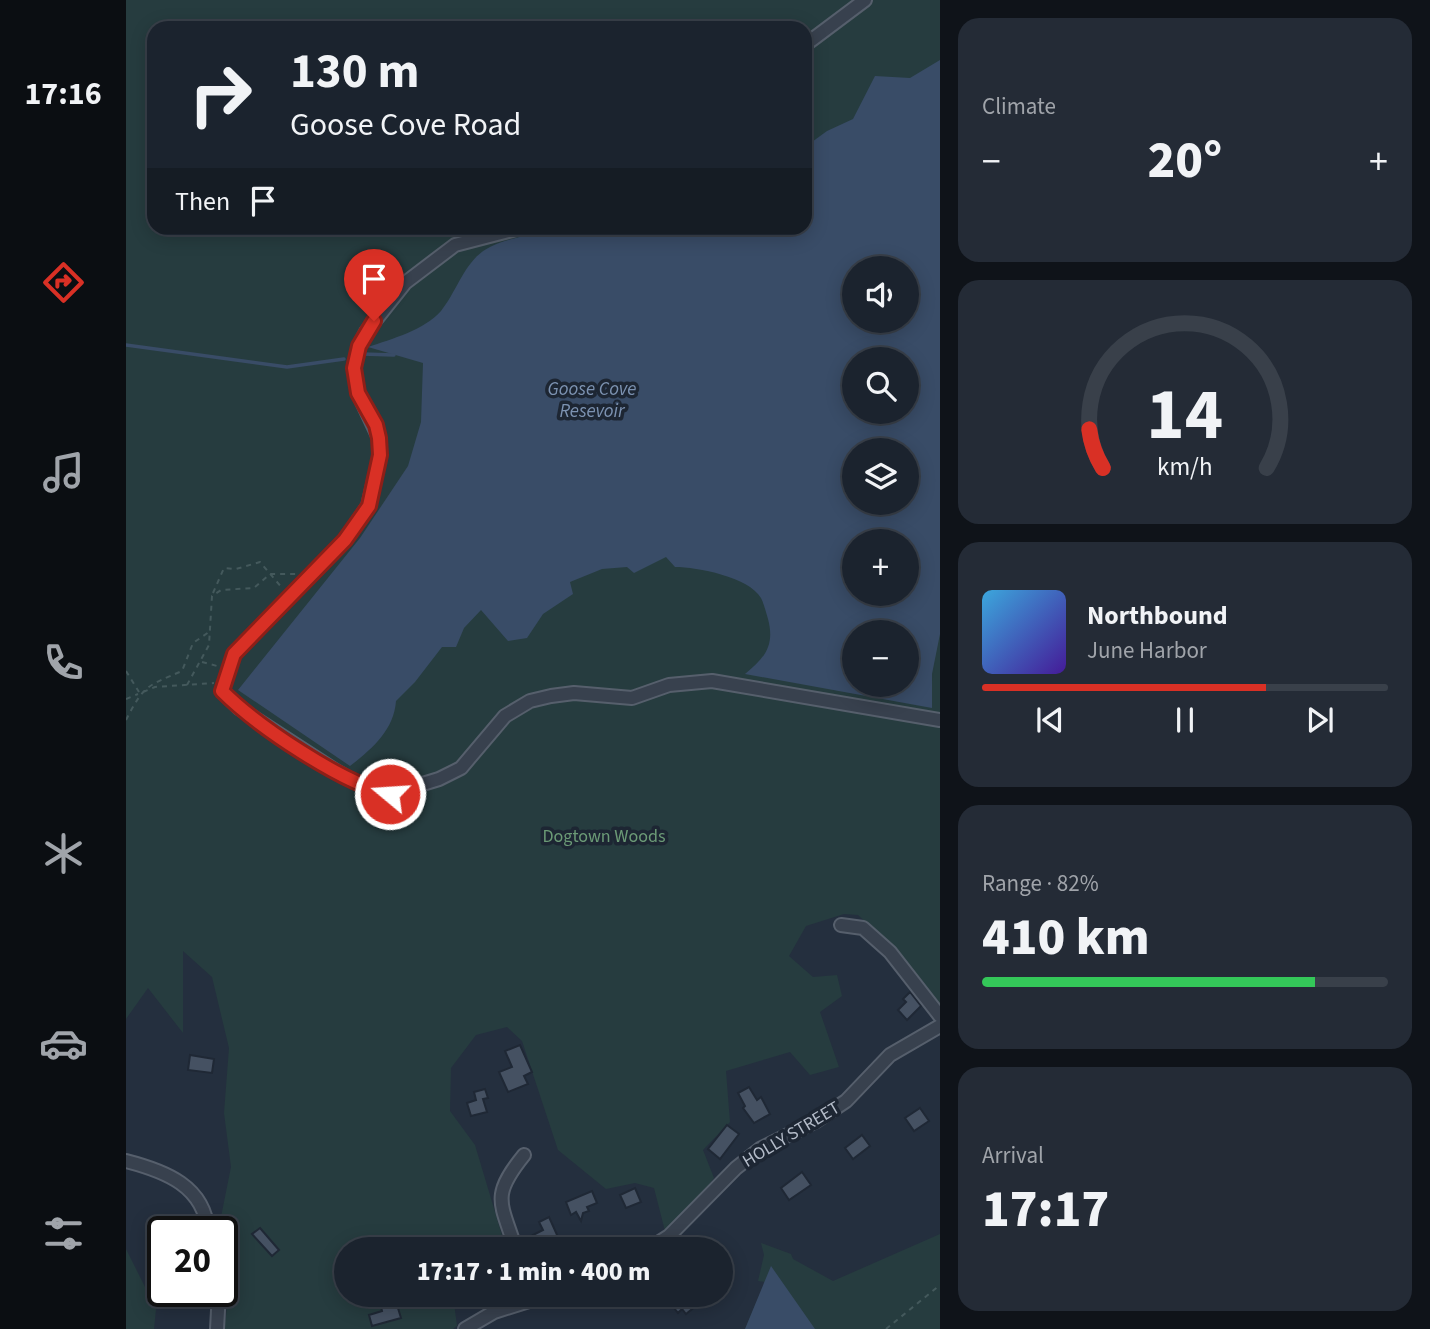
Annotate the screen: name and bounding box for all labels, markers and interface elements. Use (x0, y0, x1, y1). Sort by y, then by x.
text: 130 m (290, 37, 419, 107)
icon: right (175, 49, 266, 140)
text: 17:16 (24, 71, 102, 117)
text: Climate (982, 90, 1056, 123)
text: Goose Cove Road (290, 102, 521, 148)
text: 20° (1148, 124, 1222, 198)
text: − (982, 135, 1001, 189)
text: + (1369, 135, 1388, 189)
icon: arrive (244, 182, 282, 220)
text: Then (175, 183, 230, 220)
pin (344, 249, 404, 321)
map controls (842, 256, 919, 697)
button: sound (842, 256, 919, 333)
icon: directions (39, 258, 88, 307)
icon: arrive (355, 260, 393, 298)
button: search (842, 347, 919, 424)
text: 14 (1147, 364, 1223, 468)
water label: Goose Cove Resevoir (548, 376, 636, 425)
button: layers (842, 438, 919, 515)
icon: music (39, 448, 88, 497)
text: km/h (1157, 449, 1213, 485)
button: + (842, 529, 919, 606)
text: Northbound (1087, 597, 1228, 634)
button: − (842, 620, 919, 697)
text: June Harbor (1087, 634, 1207, 667)
icon: phone (39, 638, 88, 687)
icon: previous (1031, 701, 1069, 739)
icon: pause (1166, 701, 1204, 739)
icon: next (1301, 701, 1339, 739)
position arrow (353, 757, 427, 831)
park label: Dogtown Woods (542, 824, 666, 849)
icon: climate (39, 829, 88, 878)
text: Range · 82% (982, 867, 1099, 900)
text: 410 km (982, 901, 1150, 975)
icon: car (39, 1019, 88, 1068)
street label: HOLLY STREET (738, 1095, 845, 1173)
text: Arrival (982, 1139, 1044, 1172)
text: 17:17 (982, 1173, 1109, 1247)
icon: filters (39, 1209, 88, 1258)
speed limit sign: 20 (147, 1216, 238, 1307)
text: 17:17 · 1 min · 400 m (417, 1253, 650, 1290)

